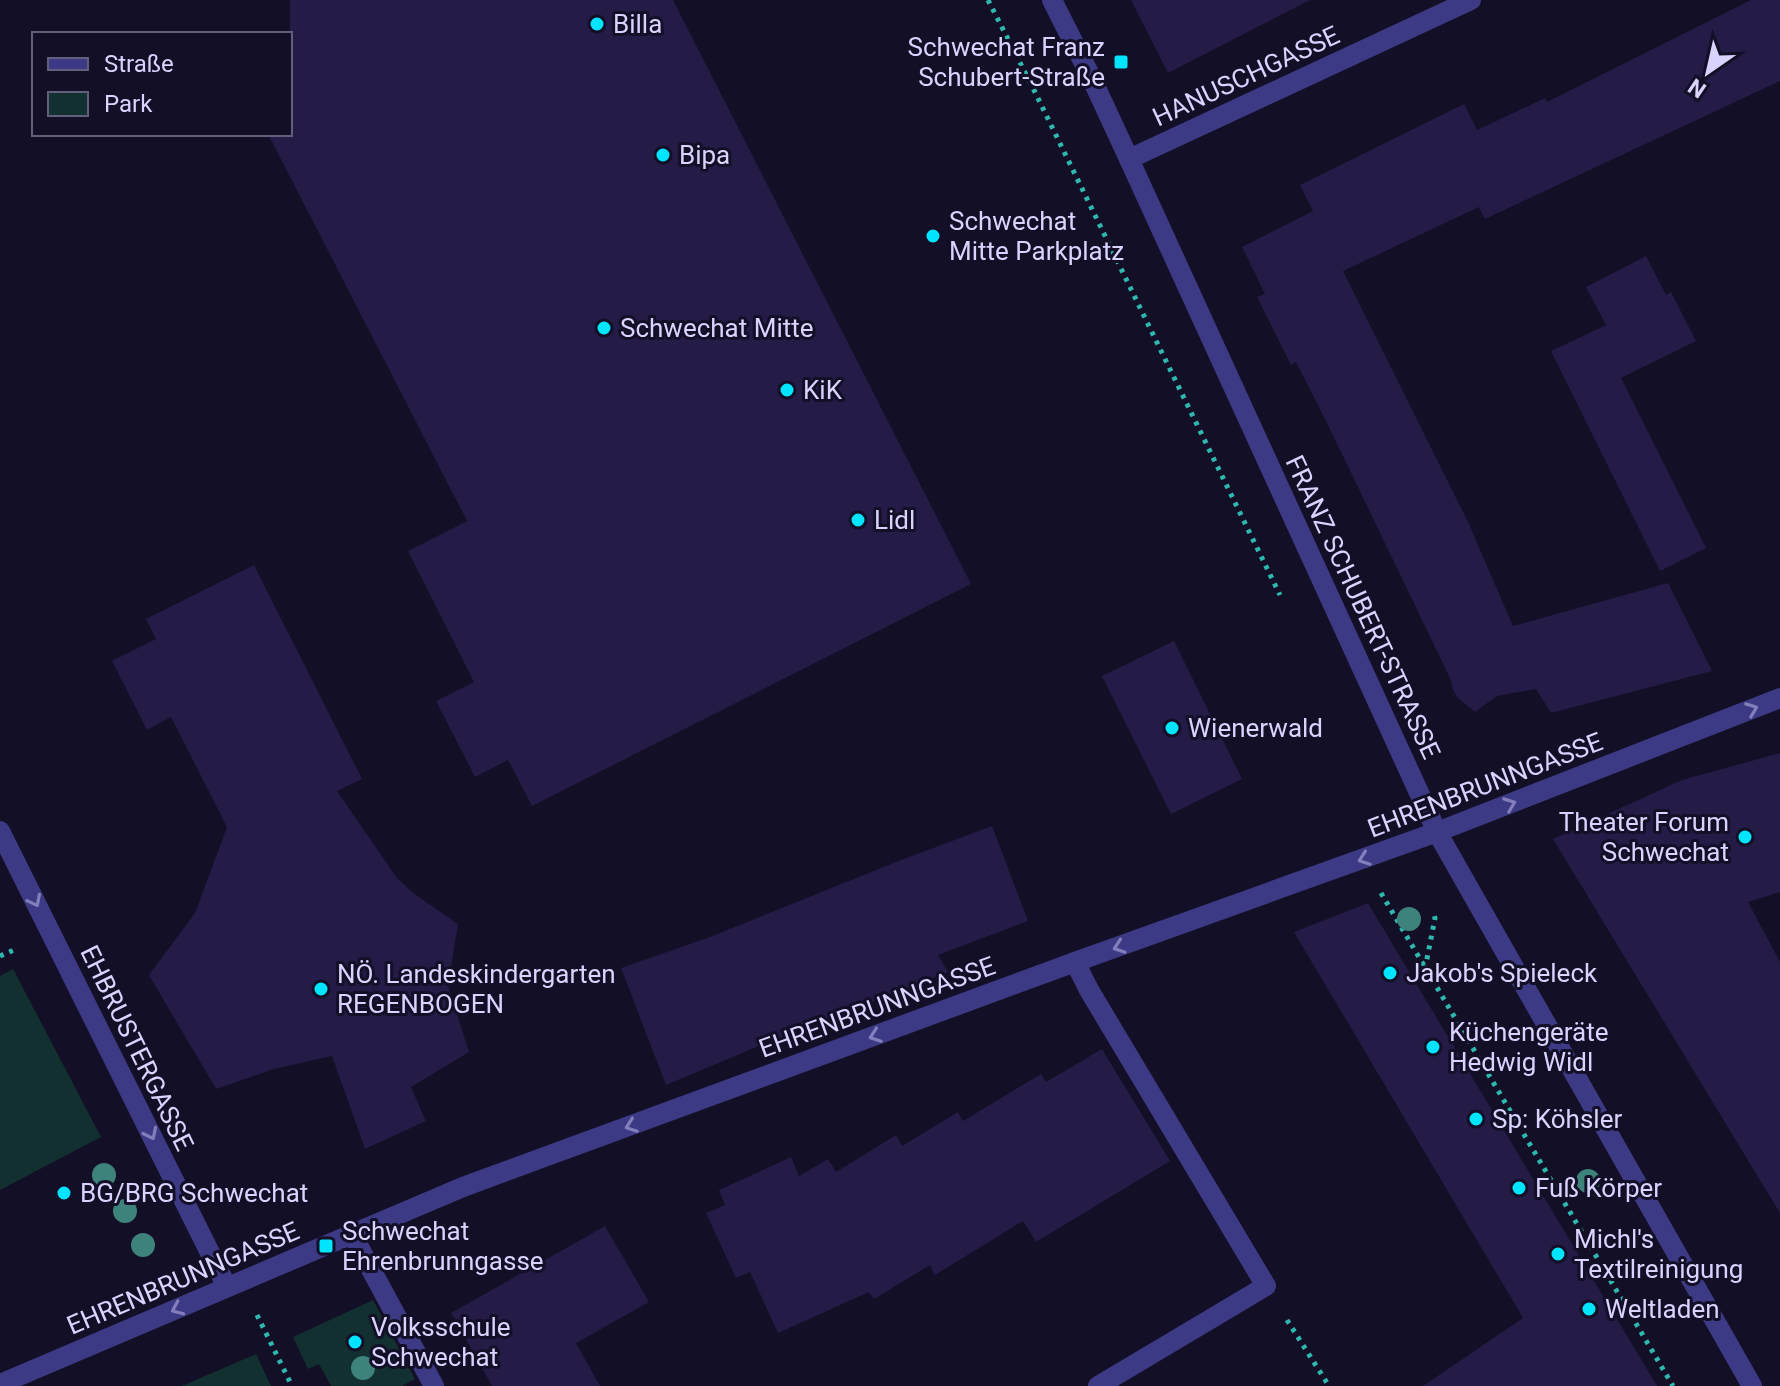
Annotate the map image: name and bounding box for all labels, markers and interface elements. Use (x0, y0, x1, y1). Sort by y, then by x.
place label: Billa (613, 9, 662, 39)
marker: Billa (588, 15, 606, 33)
street label: HANUSCHGASSE (1148, 20, 1344, 132)
legend (32, 32, 292, 136)
place label: Schwechat Franz Schubert-Straße (908, 32, 1105, 92)
north arrow (1668, 32, 1748, 112)
text: Straße (104, 50, 174, 78)
marker: Schwechat Franz Schubert-Straße (1112, 53, 1130, 71)
text: N (1684, 73, 1711, 103)
text: Park (104, 90, 153, 118)
place label: Bipa (679, 140, 730, 170)
marker: Bipa (654, 146, 672, 164)
place label: Schwechat Mitte Parkplatz (949, 206, 1124, 266)
marker: Schwechat Mitte Parkplatz (924, 227, 942, 245)
place label: Schwechat Mitte (620, 313, 814, 343)
marker: Schwechat Mitte (595, 319, 613, 337)
place label: KiK (803, 375, 843, 405)
marker: KiK (778, 381, 796, 399)
street label: FRANZ SCHUBERT-STRASSE (1279, 451, 1447, 763)
place label: Lidl (874, 505, 915, 535)
marker: Lidl (849, 511, 867, 529)
one-way arrow (1744, 702, 1758, 719)
place label: Wienerwald (1188, 713, 1323, 743)
marker: Wienerwald (1163, 719, 1181, 737)
street label: EHRENBRUNNGASSE (1363, 726, 1607, 844)
one-way arrow (1502, 797, 1516, 814)
place label: Theater Forum Schwechat (1559, 807, 1729, 867)
marker: Theater Forum Schwechat (1736, 828, 1754, 846)
one-way arrow (1358, 849, 1372, 866)
one-way arrow (25, 892, 41, 907)
one-way arrow (1113, 937, 1127, 953)
street label: EHBRUSTERGASSE (74, 941, 200, 1155)
street label: EHRENBRUNNGASSE (755, 950, 999, 1064)
place label: Jakob's Spieleck (1406, 958, 1598, 988)
place label: NÖ. Landeskindergarten REGENBOGEN (337, 959, 616, 1019)
marker: Jakob's Spieleck (1381, 964, 1399, 982)
marker: NÖ. Landeskindergarten REGENBOGEN (312, 980, 330, 998)
place label: Küchengeräte Hedwig Widl (1449, 1017, 1609, 1077)
one-way arrow (869, 1026, 883, 1043)
marker: Küchengeräte Hedwig Widl (1424, 1038, 1442, 1056)
place label: Sp: Köhsler (1492, 1104, 1622, 1134)
marker: Sp: Köhsler (1467, 1110, 1485, 1128)
one-way arrow (625, 1116, 639, 1132)
one-way arrow (141, 1125, 156, 1140)
place label: Fuß Körper (1535, 1173, 1662, 1203)
place label: BG/BRG Schwechat (80, 1178, 308, 1208)
marker: Fuß Körper (1510, 1179, 1528, 1197)
marker: BG/BRG Schwechat (55, 1184, 73, 1202)
street label: EHRENBRUNNGASSE (62, 1216, 304, 1340)
place label: Schwechat Ehrenbrunngasse (342, 1216, 544, 1276)
place label: Michl's Textilreinigung (1574, 1224, 1743, 1284)
marker: Schwechat Ehrenbrunngasse (317, 1237, 335, 1255)
marker: Michl's Textilreinigung (1549, 1245, 1567, 1263)
place label: Weltladen (1605, 1294, 1720, 1324)
one-way arrow (171, 1300, 185, 1316)
marker: Weltladen (1580, 1300, 1598, 1318)
place label: Volksschule Schwechat (371, 1312, 511, 1372)
marker: Volksschule Schwechat (346, 1333, 364, 1351)

